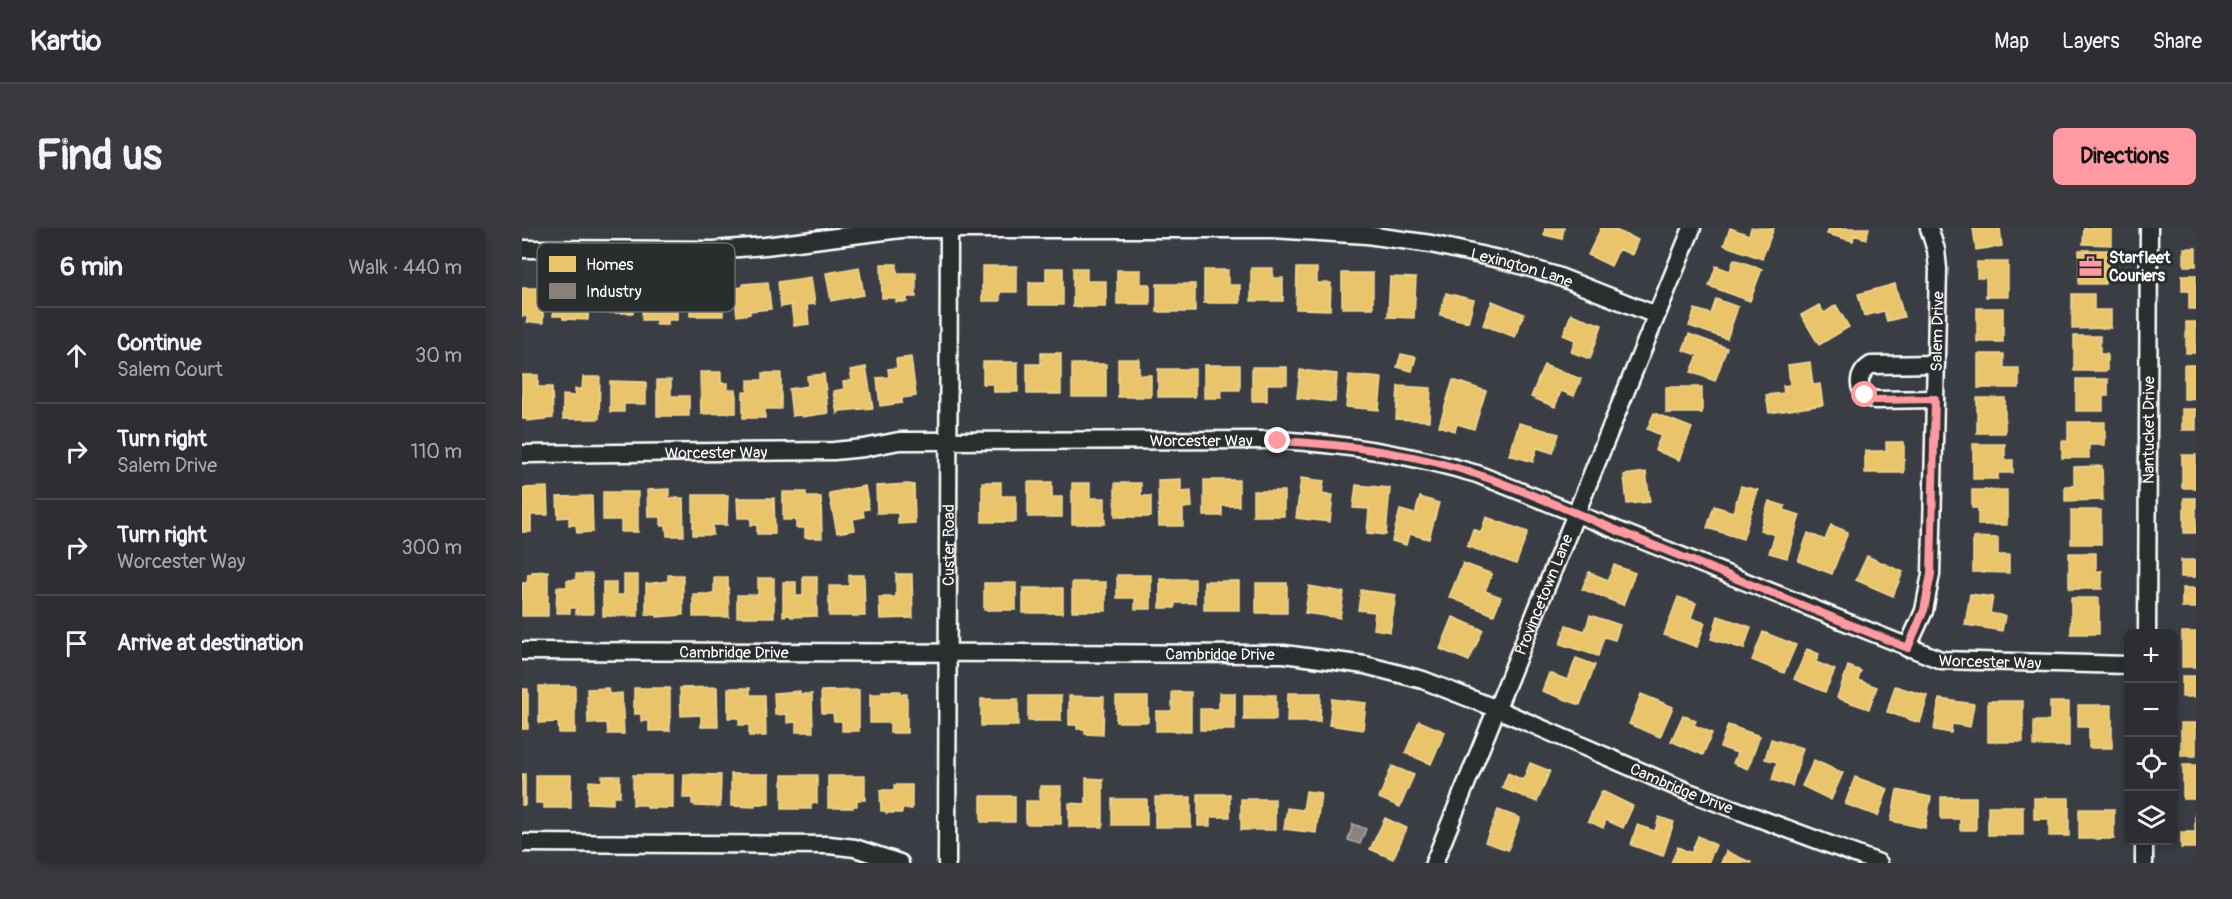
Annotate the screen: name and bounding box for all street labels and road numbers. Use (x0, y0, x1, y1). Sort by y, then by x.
street label: Lexington Lane (1469, 244, 1576, 292)
street label: Salem Drive (1927, 291, 1948, 372)
street label: Nantucket Drive (2139, 376, 2159, 484)
street label: Worcester Way (1150, 431, 1253, 451)
street label: Worcester Way (665, 443, 768, 464)
street label: Custer Road (939, 504, 959, 586)
street label: Provincetown Lane (1511, 531, 1578, 658)
street label: Cambridge Drive (679, 643, 789, 663)
street label: Cambridge Drive (1165, 645, 1275, 665)
street label: Worcester Way (1938, 651, 2042, 674)
street label: Cambridge Drive (1627, 759, 1736, 819)

